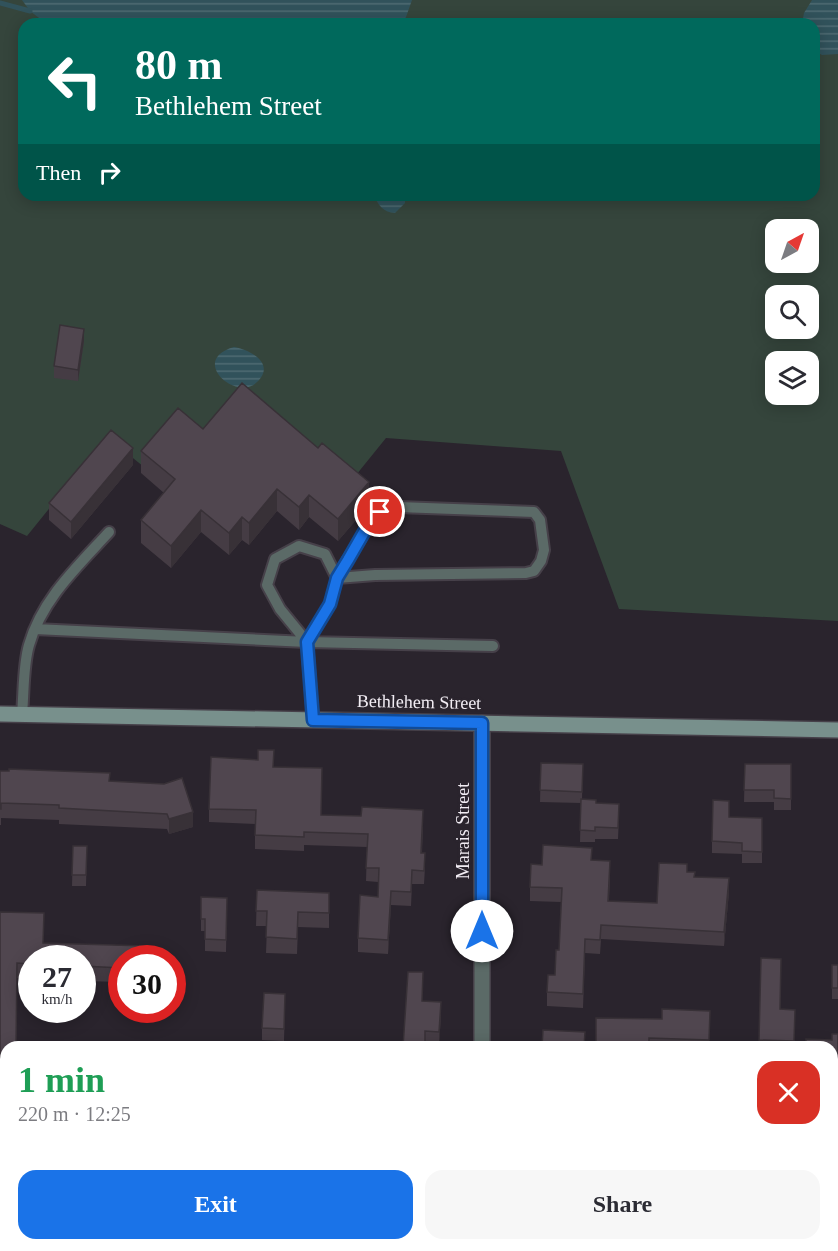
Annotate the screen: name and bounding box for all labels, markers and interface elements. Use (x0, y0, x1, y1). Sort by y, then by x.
icon: left (36, 42, 114, 120)
text: 80 m (135, 42, 223, 88)
text: Bethlehem Street (135, 91, 322, 121)
icon: right (93, 156, 126, 189)
text: Then (36, 160, 81, 185)
north arrow (765, 219, 819, 273)
map controls (765, 219, 819, 405)
button: search (765, 285, 819, 339)
button: layers (765, 351, 819, 405)
pin (354, 486, 405, 537)
icon: arrive (363, 495, 396, 528)
street label: Bethlehem Street (357, 691, 481, 713)
street label: Marais Street (453, 783, 473, 879)
position arrow (450, 899, 514, 963)
speed limit sign: 30 (108, 945, 186, 1023)
text: 27 (42, 960, 72, 993)
text: km/h (42, 991, 72, 1007)
text: 1 min (18, 1060, 105, 1100)
button: close (757, 1061, 820, 1124)
text: 220 m · 12:25 (18, 1103, 131, 1125)
button: Exit (18, 1170, 413, 1239)
button: Share (425, 1170, 820, 1239)

